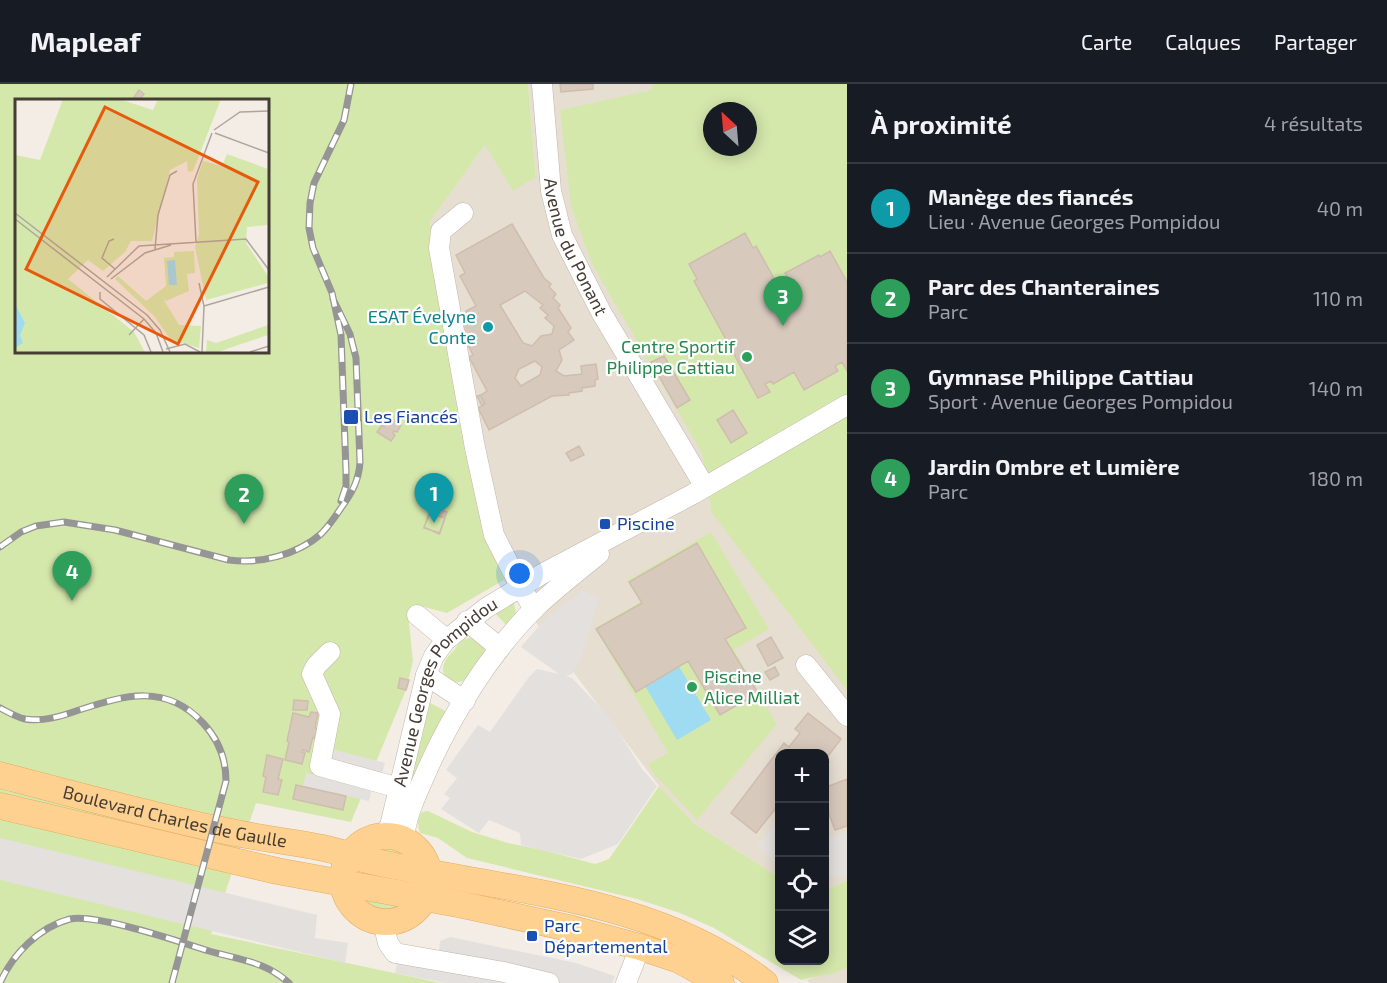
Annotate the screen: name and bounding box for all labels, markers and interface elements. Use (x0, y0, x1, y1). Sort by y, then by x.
text: Mapleaf (30, 24, 141, 58)
text: Carte (1081, 29, 1132, 54)
text: Calques (1165, 29, 1241, 54)
text: Partager (1274, 29, 1357, 54)
inset map (15, 99, 268, 352)
north arrow (703, 102, 757, 156)
text: À proximité (871, 108, 1012, 139)
text: 4 résultats (1264, 111, 1363, 135)
street label: Avenue du Ponant (540, 177, 613, 319)
text: Manège des fiancés (928, 183, 1133, 209)
text: 1 (886, 196, 895, 220)
text: 40 m (1317, 196, 1363, 220)
text: Lieu · Avenue Georges Pompidou (928, 209, 1220, 233)
text: Parc des Chanteraines (928, 273, 1160, 299)
pin: 3 (764, 276, 802, 326)
text: 2 (885, 286, 896, 310)
text: 110 m (1313, 286, 1363, 310)
text: Parc (928, 299, 968, 323)
place label: ESAT Évelyne Conte (368, 305, 476, 348)
marker: ESAT Évelyne Conte (481, 320, 495, 334)
place label: Centre Sportif Philippe Cattiau (607, 335, 736, 378)
marker: Centre Sportif Philippe Cattiau (740, 350, 754, 364)
text: Gymnase Philippe Cattiau (928, 363, 1194, 389)
text: 3 (885, 376, 896, 400)
text: 140 m (1309, 376, 1363, 400)
text: Sport · Avenue Georges Pompidou (928, 389, 1233, 413)
place label: Les Fiancés (364, 405, 458, 427)
marker: Les Fiancés (342, 408, 360, 426)
text: Jardin Ombre et Lumière (928, 453, 1180, 479)
text: 4 (884, 466, 897, 490)
text: 180 m (1309, 466, 1363, 490)
pin: 2 (224, 474, 264, 524)
pin: 1 (414, 474, 454, 523)
text: Parc (928, 479, 968, 503)
place label: Piscine (617, 512, 675, 534)
marker: Piscine (598, 517, 612, 531)
pin: 4 (52, 552, 92, 601)
your location (505, 559, 534, 588)
street label: Avenue Georges Pompidou (388, 592, 501, 789)
place label: Piscine Alice Milliat (704, 665, 800, 708)
marker: Piscine Alice Milliat (685, 680, 699, 694)
map controls (775, 749, 829, 965)
button: + (775, 749, 829, 803)
street label: Boulevard Charles de Gaulle (61, 780, 289, 852)
button: − (775, 803, 829, 857)
button: locate (775, 857, 829, 911)
button: layers (775, 911, 829, 965)
place label: Parc Départemental (544, 914, 668, 957)
marker: Parc Départemental (525, 929, 539, 943)

